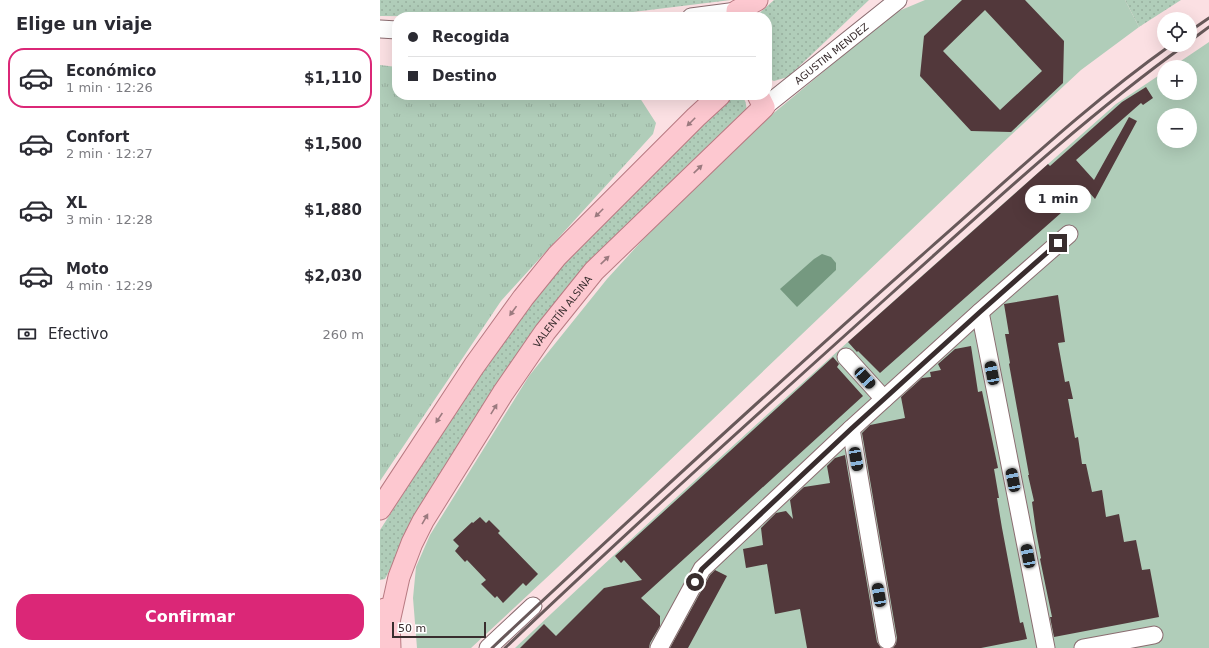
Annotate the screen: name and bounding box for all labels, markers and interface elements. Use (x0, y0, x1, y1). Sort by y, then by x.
map controls (1157, 12, 1197, 148)
button: locate (1157, 12, 1197, 52)
text: Elige un viaje (16, 13, 152, 34)
street label: AGUSTIN MENDEZ (792, 21, 871, 86)
text: Recogida (432, 28, 510, 46)
icon: car (18, 60, 54, 96)
button: + (1157, 60, 1197, 100)
text: Económico (66, 62, 156, 80)
text: Destino (432, 67, 497, 85)
text: $1,110 (304, 69, 362, 87)
text: 1 min · 12:26 (66, 80, 153, 95)
button: − (1157, 108, 1197, 148)
one-way arrow (686, 117, 696, 126)
icon: car (18, 126, 54, 162)
text: Confort (66, 128, 129, 146)
text: $1,500 (304, 135, 362, 153)
text: 2 min · 12:27 (66, 146, 153, 161)
one-way arrow (693, 165, 703, 174)
callout: 1 min (1025, 185, 1091, 213)
text: 1 min (1038, 191, 1078, 206)
icon: car (18, 192, 54, 228)
text: XL (66, 194, 87, 212)
text: $1,880 (304, 201, 362, 219)
one-way arrow (594, 208, 604, 218)
text: 3 min · 12:28 (66, 212, 153, 227)
route end (1049, 234, 1067, 252)
one-way arrow (600, 255, 610, 265)
icon: car (18, 258, 54, 294)
text: Moto (66, 260, 109, 278)
text: $2,030 (304, 267, 362, 285)
street label: VALENTÍN ALSINA (531, 273, 594, 350)
text: 4 min · 12:29 (66, 278, 153, 293)
one-way arrow (509, 306, 517, 316)
icon: cash (16, 323, 38, 345)
text: Efectivo (48, 325, 108, 343)
text: 260 m (322, 327, 364, 342)
car (984, 360, 1000, 386)
car (853, 365, 877, 391)
one-way arrow (490, 403, 497, 415)
one-way arrow (435, 413, 443, 423)
car (848, 446, 864, 472)
car (1005, 467, 1021, 493)
one-way arrow (421, 513, 428, 525)
car (1020, 543, 1036, 569)
route start (686, 573, 704, 591)
car (871, 582, 887, 608)
button: Confirmar (16, 594, 364, 640)
scale bar (392, 620, 486, 639)
text: 50 m (398, 622, 426, 635)

